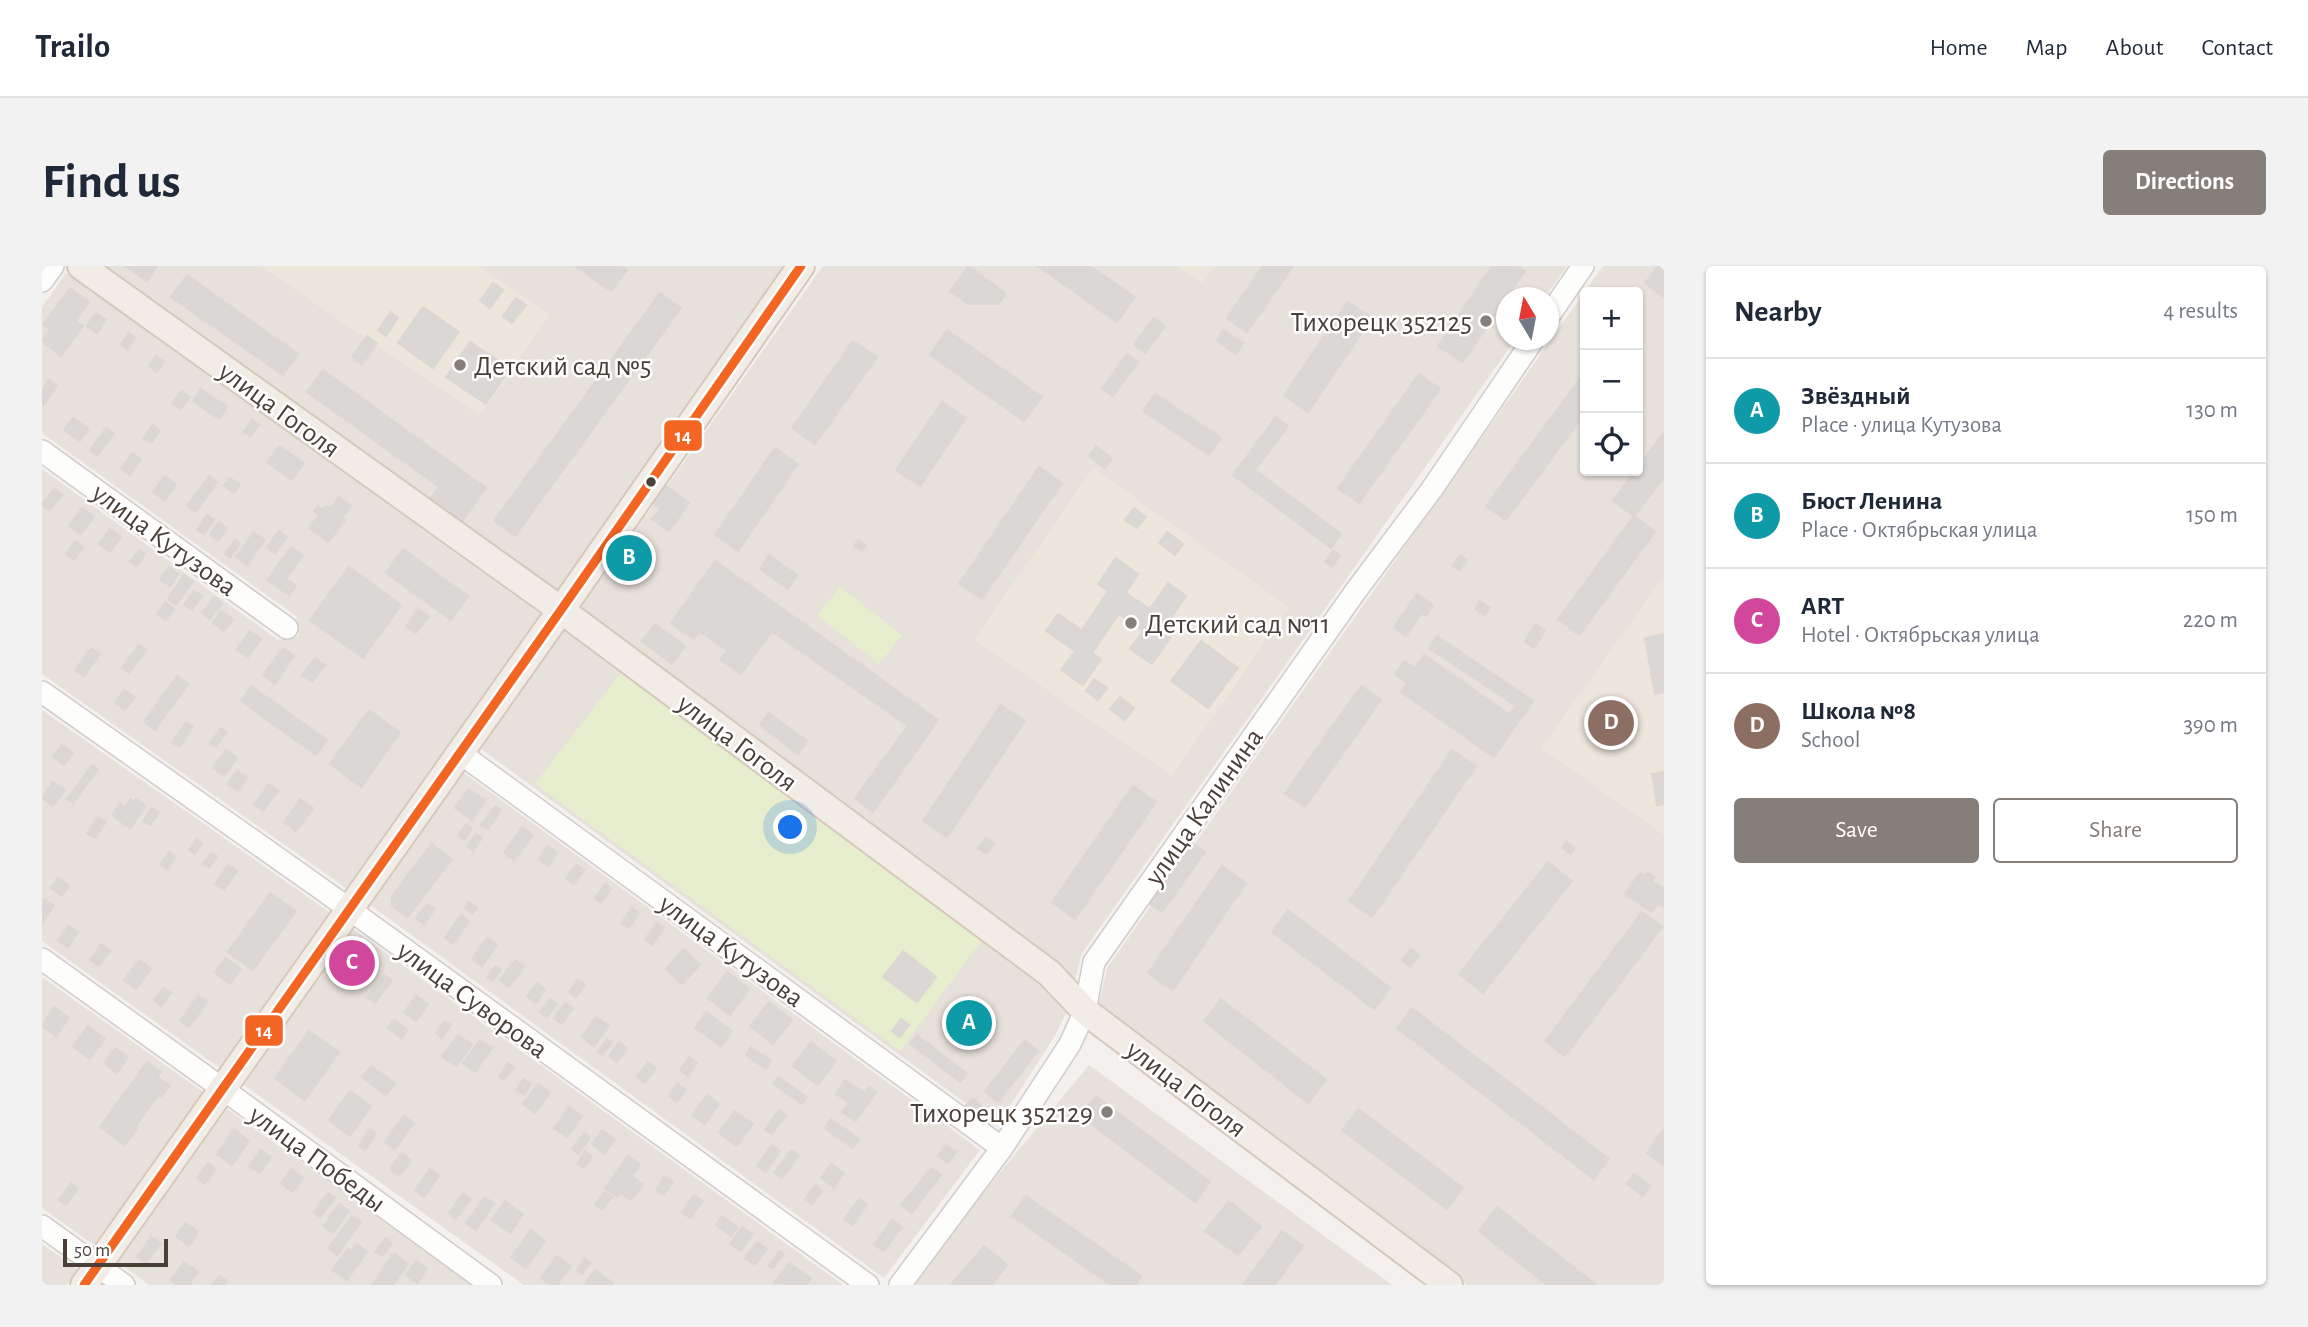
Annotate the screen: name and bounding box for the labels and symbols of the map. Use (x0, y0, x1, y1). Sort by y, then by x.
north arrow (1496, 287, 1559, 350)
place label: Тихорецк 352125 (1291, 309, 1472, 337)
marker: Тихорецк 352125 (1478, 313, 1494, 329)
place label: Детский сад №5 (474, 353, 652, 381)
street label: улица Гоголя (212, 357, 345, 464)
marker: Детский сад №5 (452, 357, 468, 373)
line badge: 14 (663, 419, 703, 452)
text: 14 (675, 427, 692, 446)
unlabelled marker (644, 475, 658, 489)
street label: улица Кутузова (86, 478, 241, 602)
pin: B (606, 532, 652, 584)
place label: Детский сад №11 (1145, 611, 1330, 639)
marker: Детский сад №11 (1123, 615, 1139, 631)
street label: улица Гоголя (671, 689, 802, 798)
pin: D (1588, 697, 1634, 749)
street label: улица Калинина (1140, 723, 1269, 892)
your location (773, 810, 807, 844)
street label: улица Кутузова (653, 889, 808, 1013)
street label: улица Суворова (391, 936, 552, 1065)
pin: C (329, 937, 375, 989)
pin: A (946, 997, 992, 1049)
line badge: 14 (244, 1014, 284, 1047)
text: 14 (256, 1022, 273, 1041)
street label: улица Гоголя (1120, 1035, 1251, 1144)
street label: улица Победы (243, 1100, 390, 1218)
place label: Тихорецк 352129 (910, 1100, 1093, 1128)
marker: Тихорецк 352129 (1099, 1104, 1115, 1120)
scale bar (63, 1236, 168, 1268)

